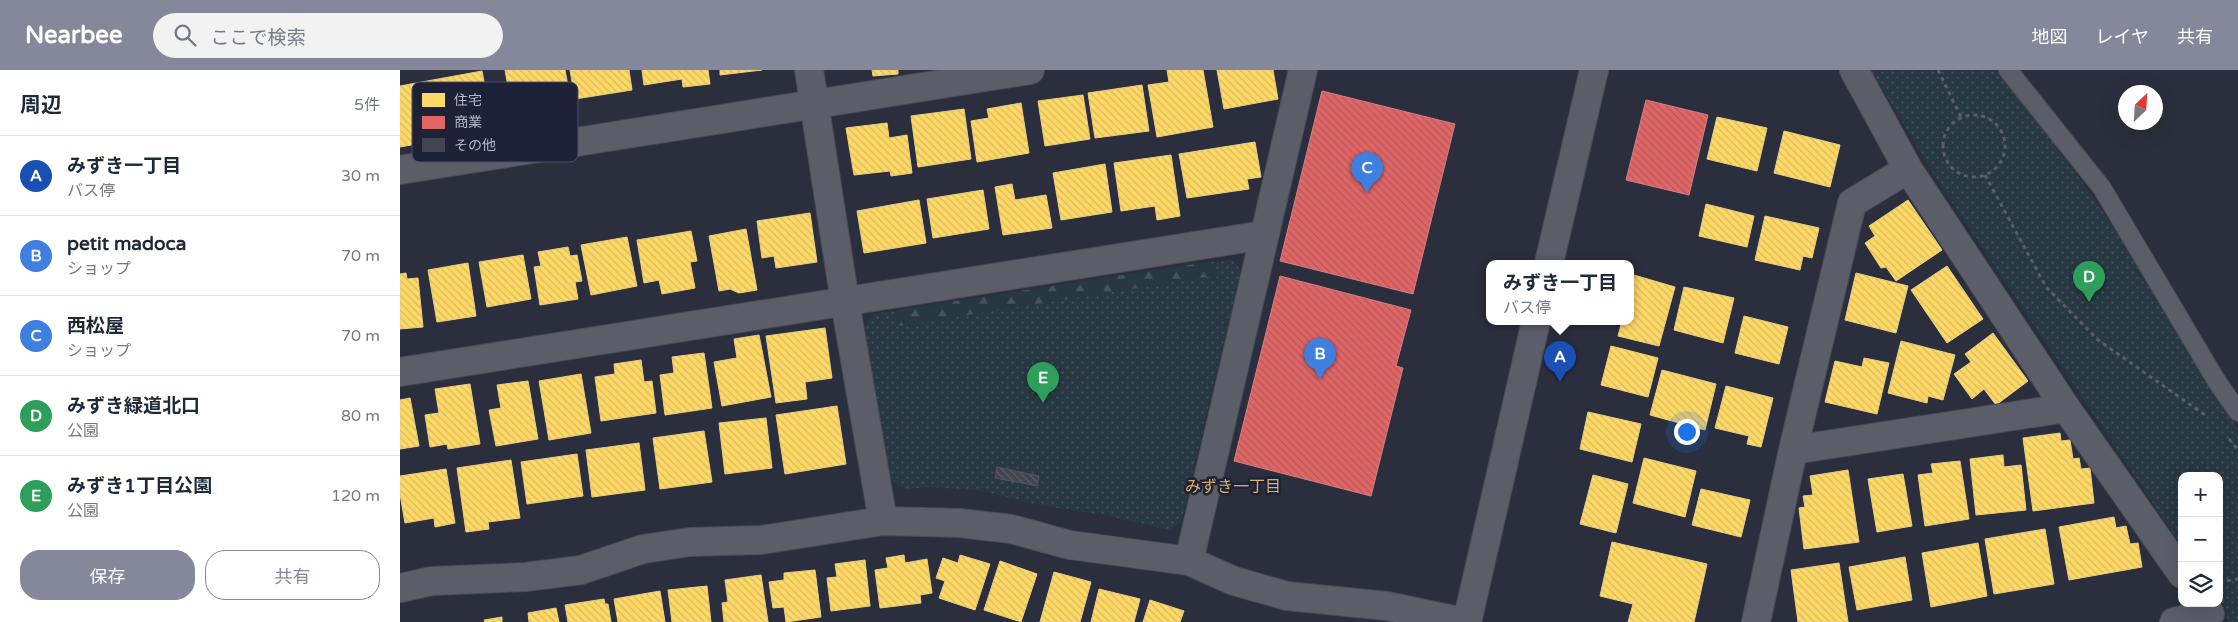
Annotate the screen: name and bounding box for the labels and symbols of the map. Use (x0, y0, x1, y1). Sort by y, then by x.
legend (412, 82, 578, 162)
north arrow (2118, 85, 2163, 130)
text: 住宅 (454, 92, 482, 109)
text: 商業 (454, 114, 482, 131)
text: その他 (454, 137, 496, 154)
pin: C (1351, 152, 1383, 193)
pin: D (2073, 261, 2105, 302)
pin: B (1304, 338, 1336, 379)
pin: A (1544, 341, 1576, 382)
pin: E (1027, 362, 1059, 403)
your location (1674, 419, 1700, 445)
district label: みずき一丁目 (1185, 477, 1281, 497)

